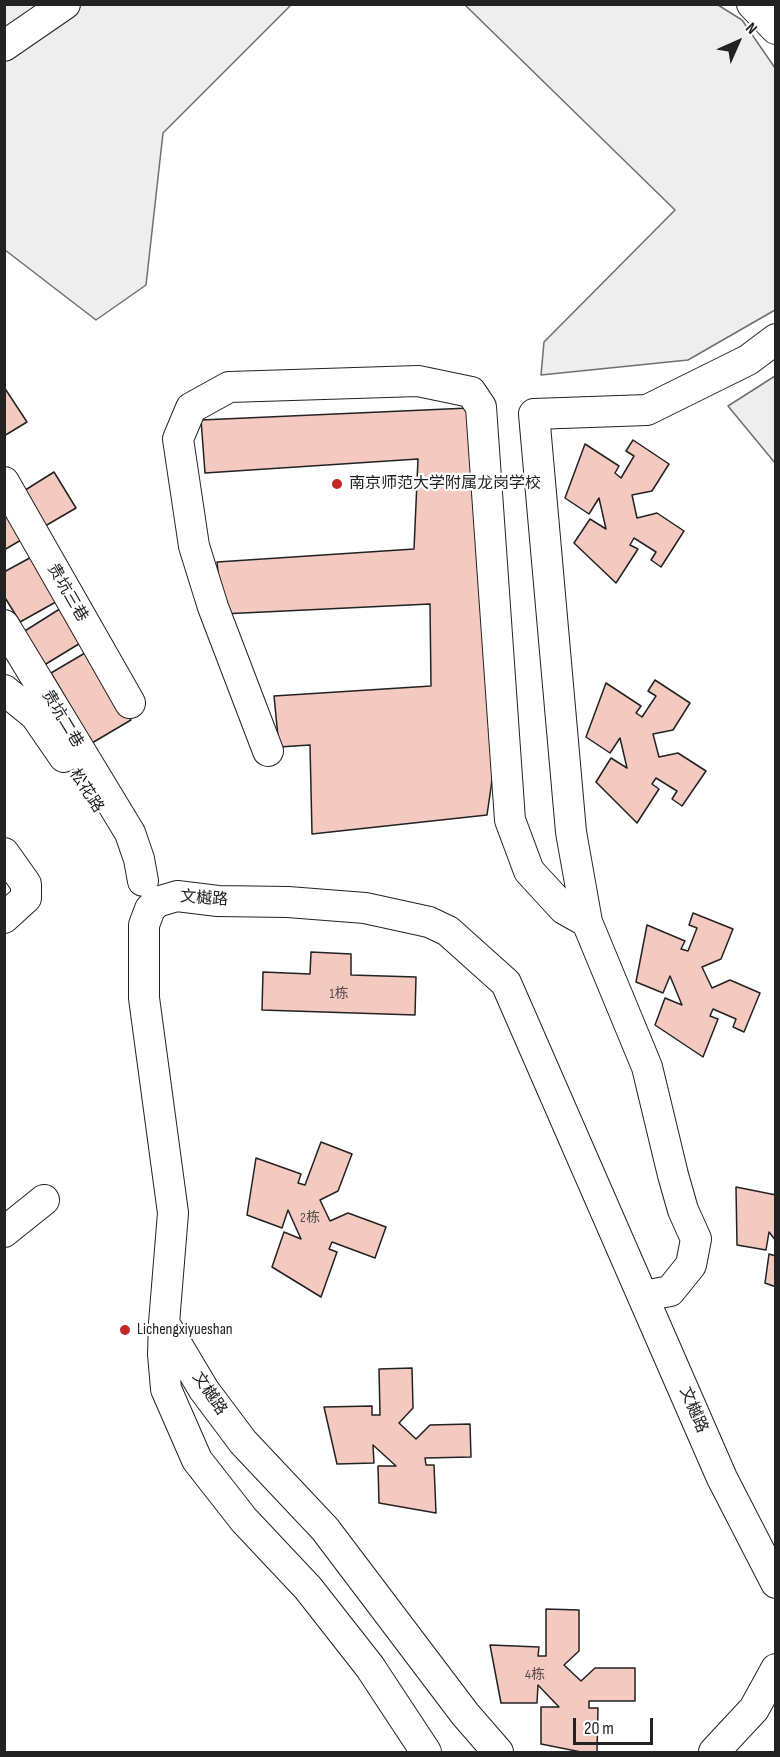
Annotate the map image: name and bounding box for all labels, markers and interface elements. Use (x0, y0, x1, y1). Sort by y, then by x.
north arrow (708, 12, 768, 72)
text: N (741, 19, 761, 39)
place label: 南京师范大学附属龙岗学校 (349, 474, 541, 494)
marker: 南京师范大学附属龙岗学校 (330, 477, 344, 491)
street label: 贵坑三巷 (43, 560, 91, 626)
street label: 贵坑二巷 (37, 687, 87, 751)
street label: 松花路 (65, 766, 107, 816)
street label: 文樾路 (179, 888, 229, 910)
house number: 1栋 (330, 986, 348, 1002)
house number: 2栋 (300, 1210, 320, 1226)
place label: Lichengxiyueshan (137, 1320, 233, 1340)
marker: Lichengxiyueshan (118, 1323, 132, 1337)
street label: 文樾路 (188, 1369, 230, 1419)
street label: 文樾路 (675, 1384, 711, 1436)
house number: 4栋 (525, 1667, 545, 1683)
scale bar (576, 1706, 656, 1744)
text: 20 m (584, 1718, 614, 1739)

